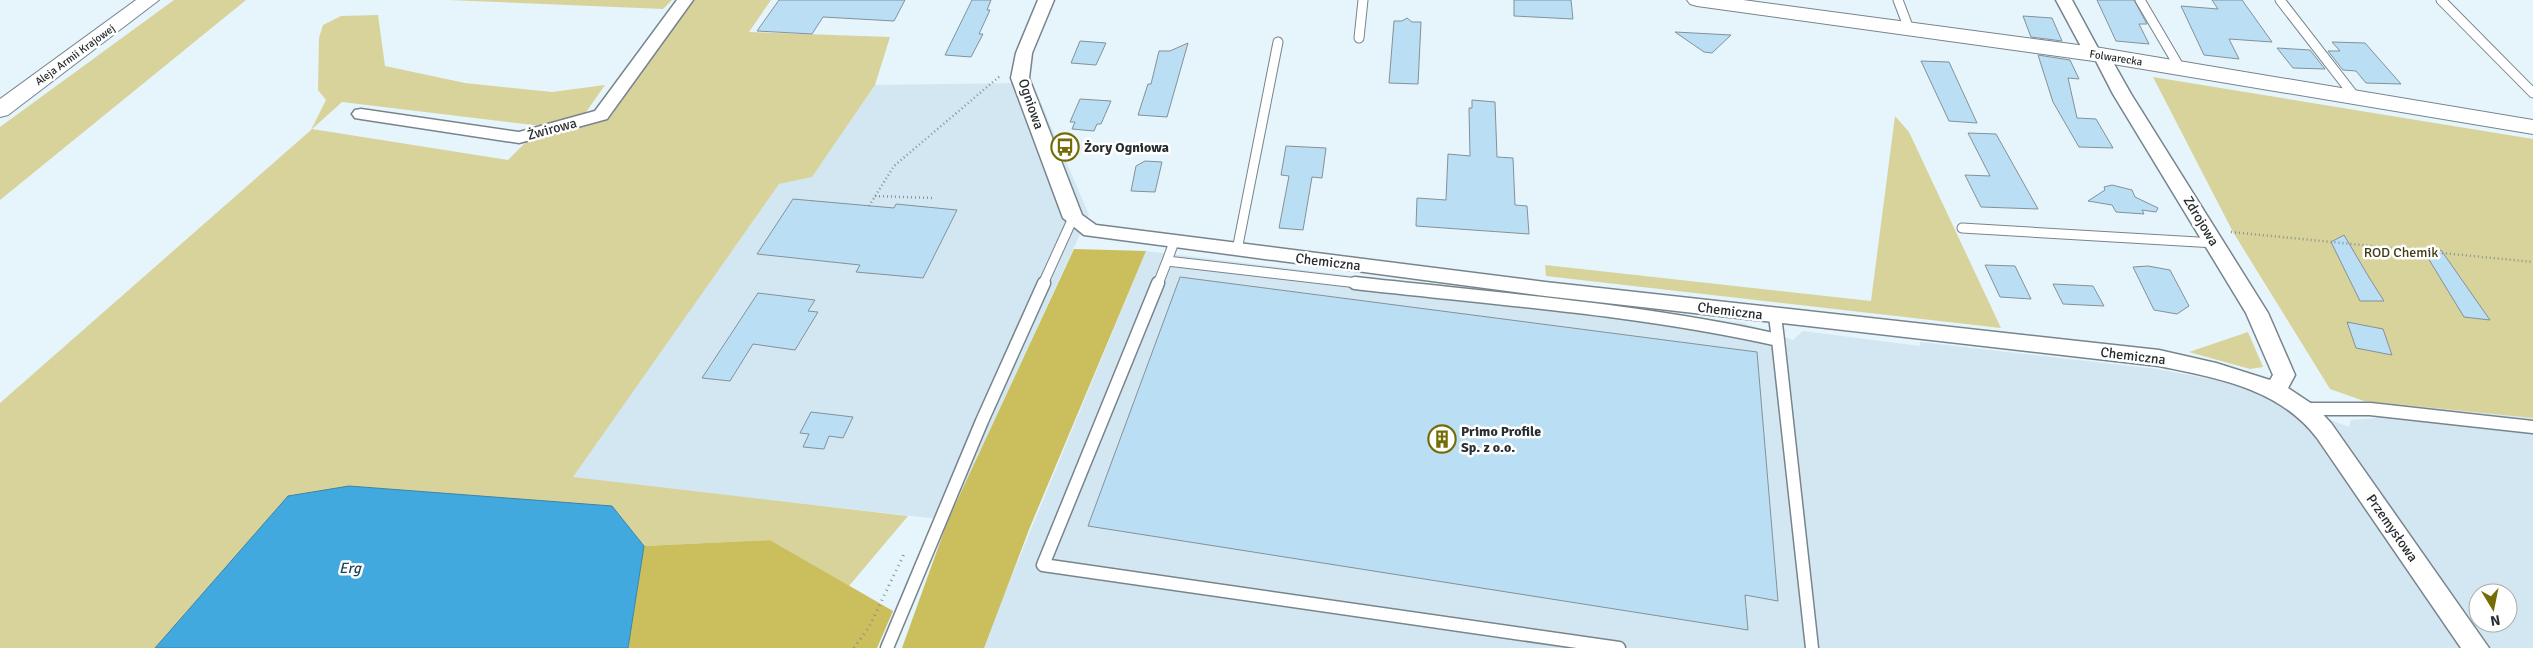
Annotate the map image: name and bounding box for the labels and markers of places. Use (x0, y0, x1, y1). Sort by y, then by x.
bus stop icon: Żory Ogniowa (1050, 132, 1080, 162)
place label: Żory Ogniowa (1084, 139, 1169, 156)
place label: Primo Profile Sp. z o.o. (1461, 423, 1541, 456)
building icon: Primo Profile Sp. z o.o. (1427, 424, 1457, 454)

